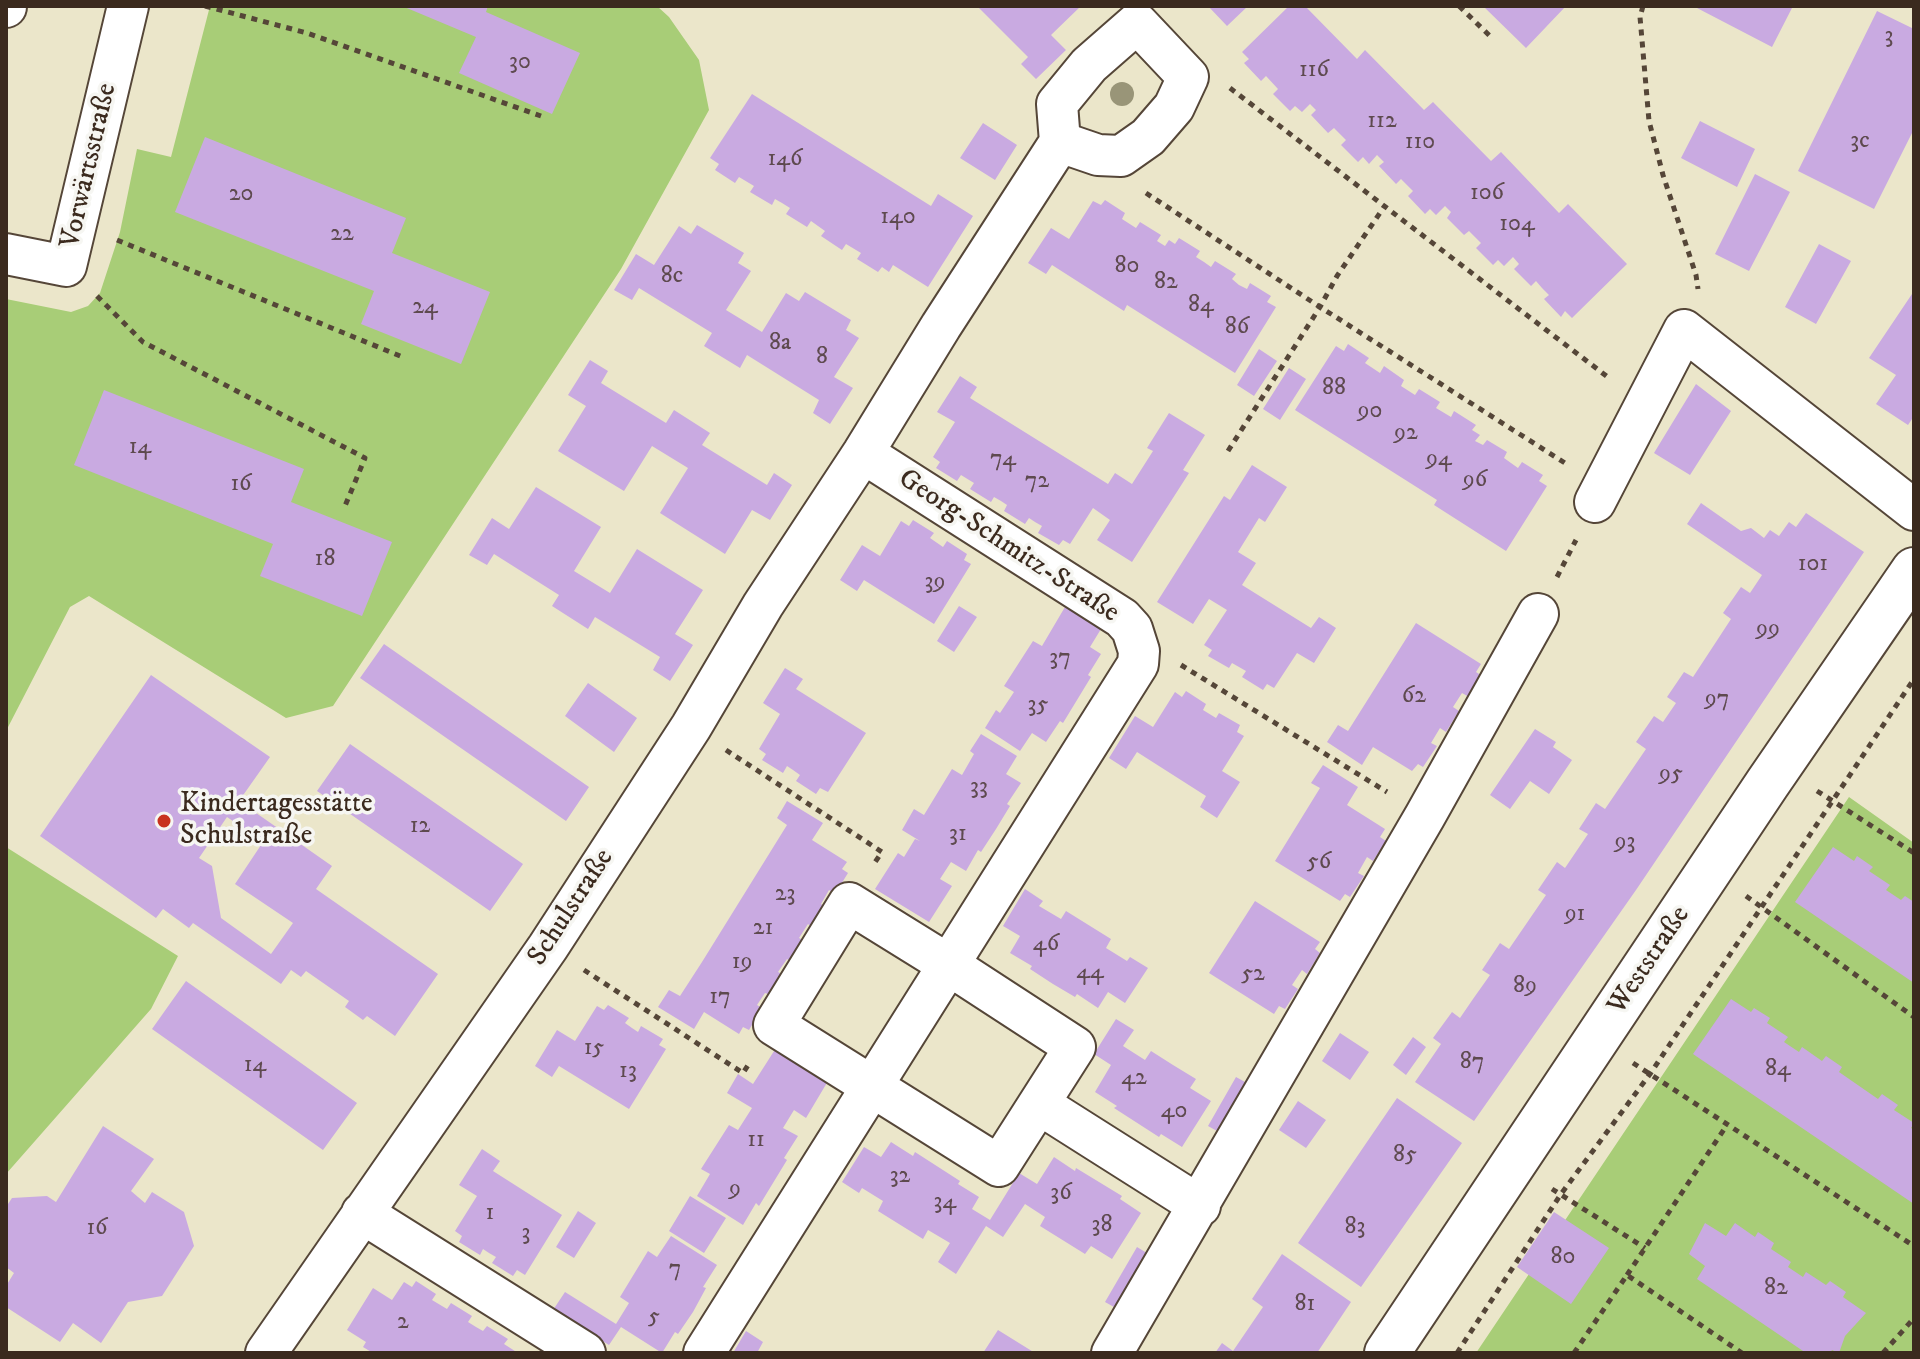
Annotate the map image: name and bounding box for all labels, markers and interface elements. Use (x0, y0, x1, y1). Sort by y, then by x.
house number: 3 (1885, 23, 1893, 51)
house number: 30 (509, 49, 531, 77)
house number: 116 (1299, 57, 1329, 85)
street label: Vorwärtsstraße (55, 80, 125, 252)
house number: 112 (1367, 108, 1397, 136)
house number: 3c (1850, 128, 1870, 156)
house number: 110 (1405, 129, 1435, 157)
house number: 146 (767, 146, 803, 174)
house number: 106 (1470, 180, 1504, 208)
house number: 20 (229, 181, 253, 209)
house number: 140 (880, 204, 916, 232)
house number: 104 (1499, 211, 1535, 239)
house number: 22 (330, 221, 354, 249)
house number: 80 (1115, 253, 1139, 281)
house number: 8c (661, 263, 683, 291)
house number: 82 (1154, 269, 1178, 297)
house number: 84 (1188, 292, 1214, 320)
house number: 24 (412, 294, 438, 322)
house number: 86 (1225, 314, 1249, 342)
house number: 8a (769, 330, 791, 358)
house number: 8 (816, 344, 828, 372)
house number: 88 (1322, 375, 1346, 403)
house number: 90 (1358, 398, 1382, 426)
house number: 92 (1394, 420, 1418, 448)
house number: 14 (129, 434, 151, 462)
house number: 74 (990, 446, 1016, 474)
house number: 94 (1426, 446, 1452, 474)
street label: Georg-Schmitz-Straße (891, 463, 1125, 631)
house number: 96 (1463, 467, 1487, 495)
house number: 72 (1025, 468, 1049, 496)
house number: 16 (230, 471, 252, 499)
house number: 18 (315, 546, 335, 574)
house number: 101 (1798, 551, 1828, 579)
house number: 39 (925, 569, 945, 597)
house number: 99 (1756, 616, 1780, 644)
house number: 37 (1049, 645, 1071, 673)
house number: 62 (1402, 683, 1426, 711)
house number: 97 (1705, 686, 1729, 714)
house number: 35 (1028, 692, 1048, 720)
house number: 95 (1659, 761, 1683, 789)
house number: 33 (970, 774, 988, 802)
place label: Kindertagesstätte Schulstraße (180, 788, 373, 854)
marker: Kindertagesstätte Schulstraße (155, 812, 173, 830)
house number: 12 (410, 813, 430, 841)
house number: 31 (949, 821, 967, 849)
house number: 93 (1615, 829, 1635, 857)
street label: Schulstraße (522, 843, 622, 973)
house number: 56 (1307, 849, 1331, 877)
house number: 23 (775, 881, 795, 909)
street label: Weststraße (1602, 900, 1698, 1022)
house number: 91 (1565, 901, 1585, 929)
house number: 21 (753, 915, 773, 943)
house number: 46 (1033, 931, 1059, 959)
house number: 19 (732, 949, 752, 977)
house number: 44 (1076, 959, 1104, 987)
house number: 52 (1241, 961, 1265, 989)
house number: 89 (1513, 973, 1537, 1001)
house number: 17 (709, 984, 731, 1012)
house number: 15 (584, 1035, 604, 1063)
house number: 87 (1460, 1049, 1484, 1077)
house number: 14 (244, 1052, 266, 1080)
house number: 84 (1765, 1056, 1791, 1084)
house number: 13 (619, 1058, 637, 1086)
house number: 42 (1121, 1065, 1147, 1093)
house number: 40 (1161, 1098, 1187, 1126)
house number: 11 (747, 1127, 765, 1155)
house number: 85 (1393, 1142, 1417, 1170)
house number: 32 (890, 1163, 910, 1191)
house number: 9 (729, 1176, 741, 1204)
house number: 36 (1050, 1180, 1072, 1208)
house number: 34 (934, 1189, 956, 1217)
house number: 1 (486, 1200, 494, 1228)
house number: 38 (1092, 1212, 1112, 1240)
house number: 83 (1345, 1214, 1365, 1242)
house number: 16 (86, 1215, 108, 1243)
house number: 3 (522, 1220, 530, 1248)
house number: 80 (1551, 1244, 1575, 1272)
house number: 7 (669, 1256, 681, 1284)
house number: 82 (1764, 1275, 1788, 1303)
house number: 81 (1295, 1291, 1315, 1319)
house number: 5 (648, 1304, 660, 1332)
house number: 2 (397, 1309, 409, 1337)

